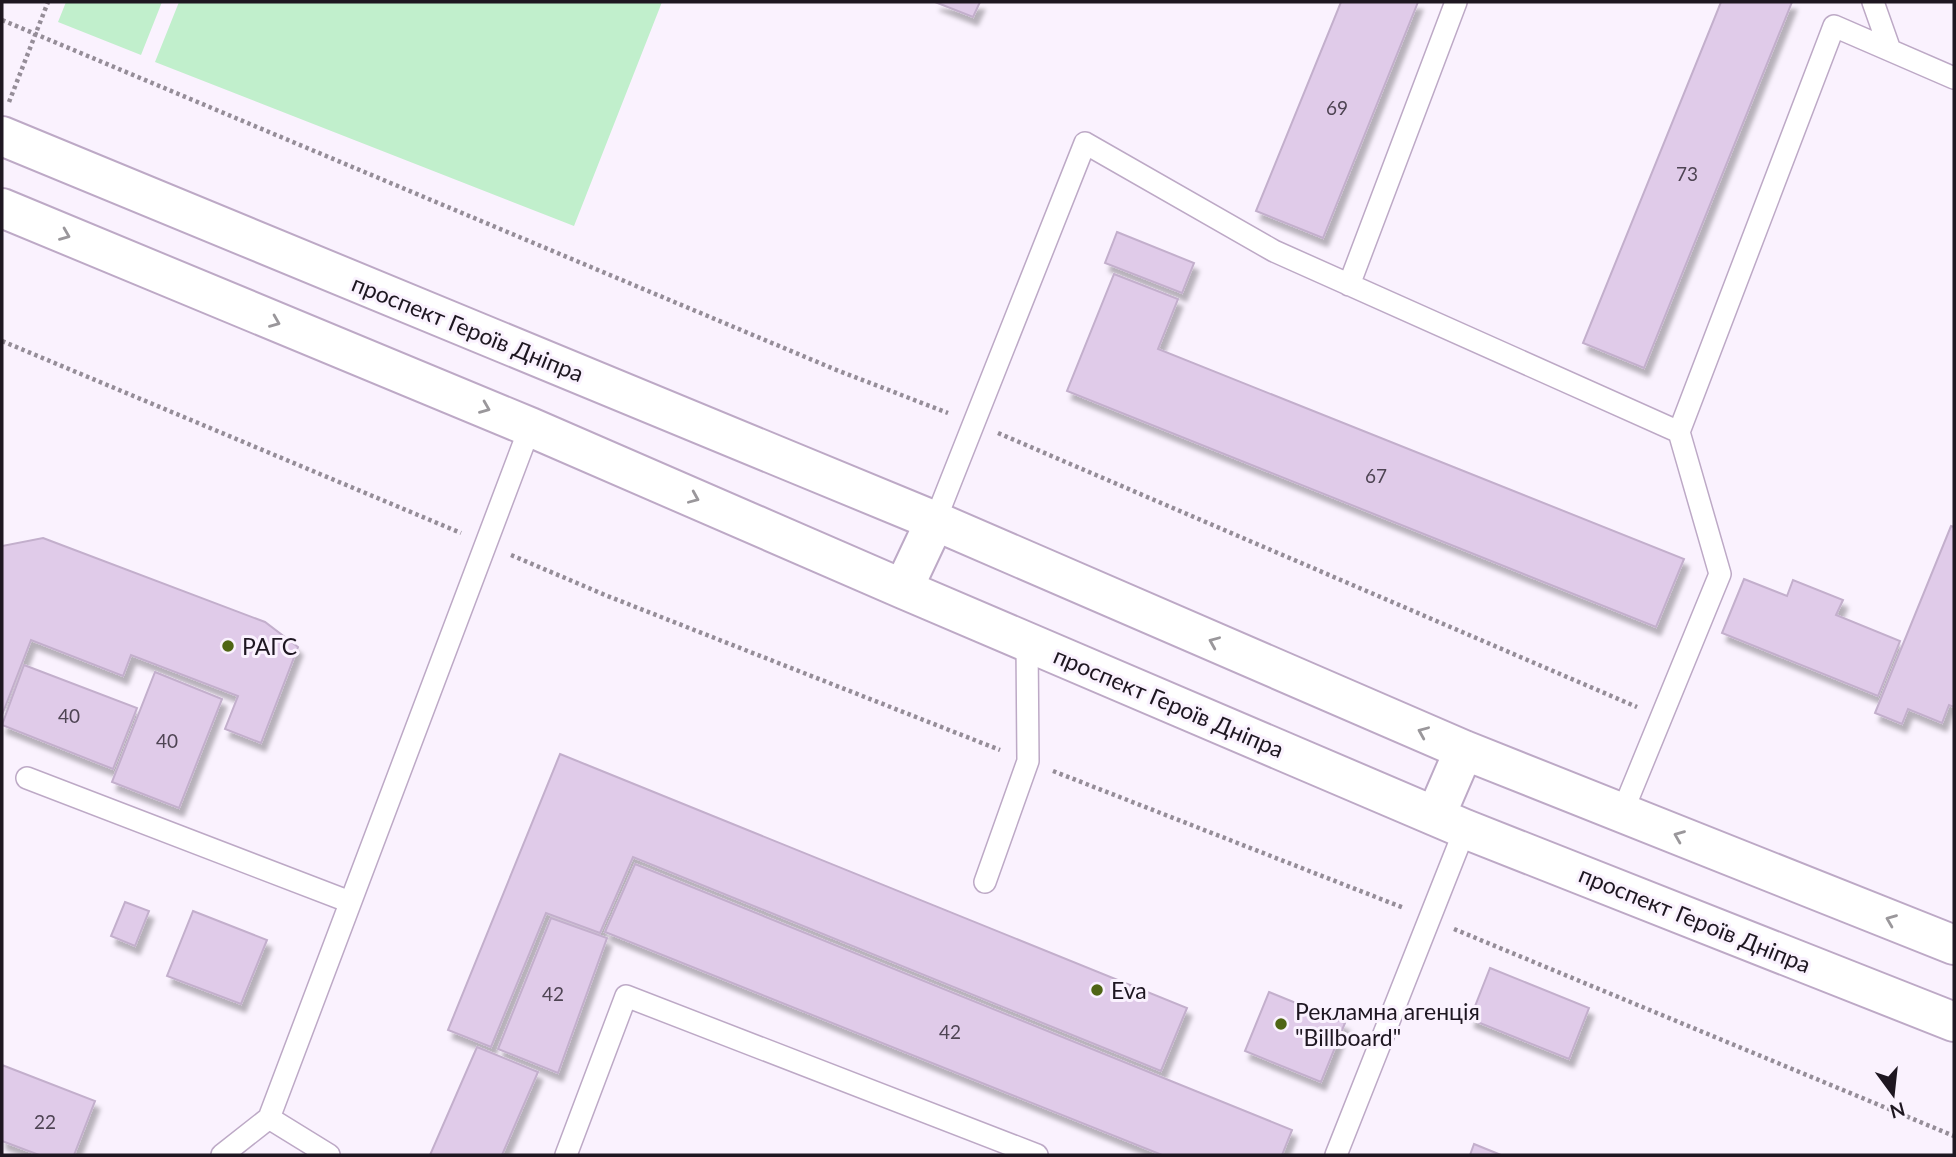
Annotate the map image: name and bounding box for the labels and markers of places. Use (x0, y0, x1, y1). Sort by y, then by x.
place label: РАГС (242, 632, 297, 660)
marker: РАГС (220, 638, 236, 654)
place label: Eva (1111, 976, 1147, 1004)
marker: Eva (1089, 982, 1105, 998)
place label: Рекламна агенція "Billboard" (1295, 997, 1480, 1051)
marker: Рекламна агенція "Billboard" (1273, 1016, 1289, 1032)

